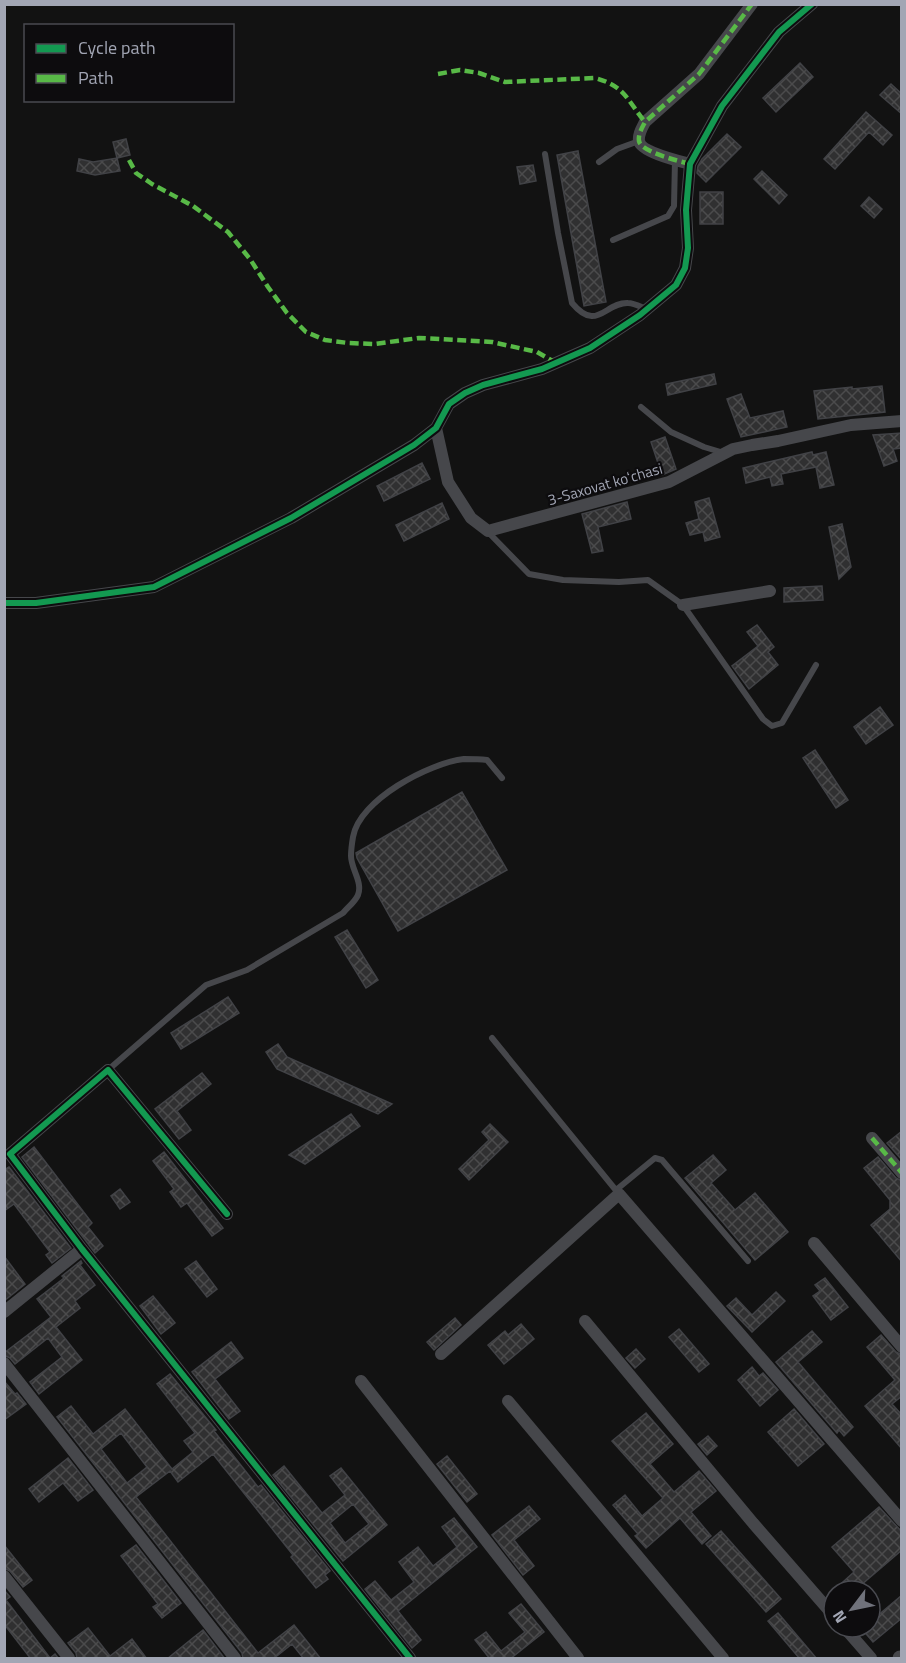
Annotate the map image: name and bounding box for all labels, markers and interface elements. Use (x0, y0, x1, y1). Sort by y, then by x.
legend (24, 24, 234, 102)
text: Cycle path (78, 34, 156, 61)
text: Path (78, 64, 114, 91)
street label: 3-Saxovat koʻchasi (545, 457, 665, 511)
north arrow (822, 1579, 882, 1639)
text: N (826, 1606, 852, 1628)

